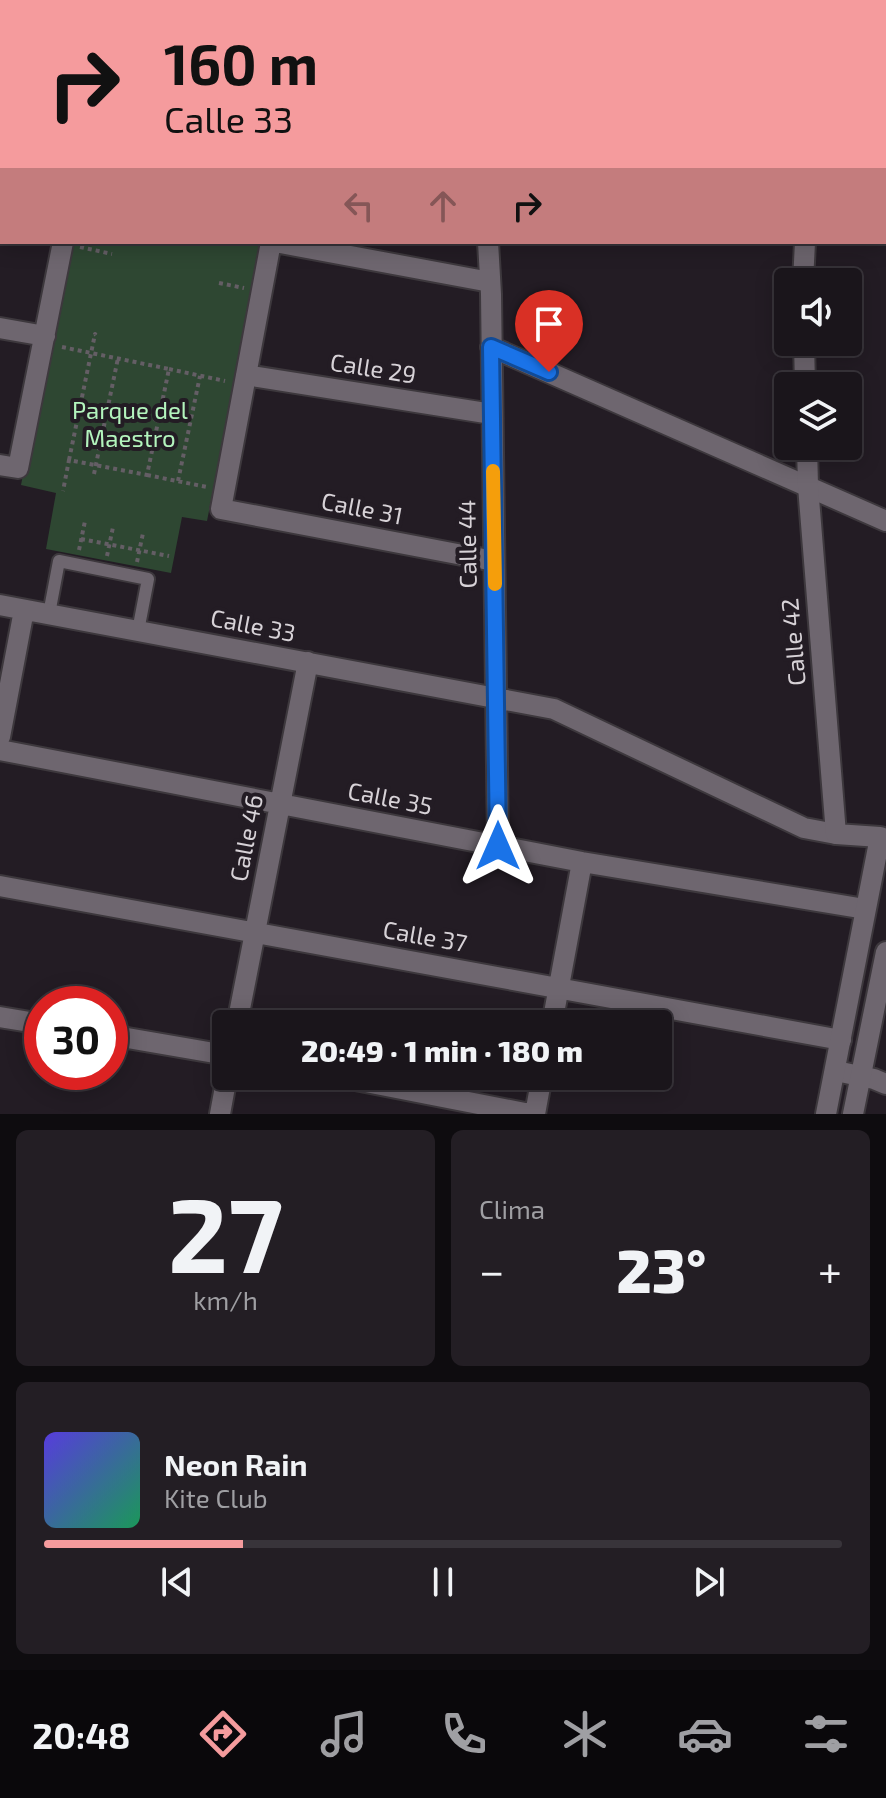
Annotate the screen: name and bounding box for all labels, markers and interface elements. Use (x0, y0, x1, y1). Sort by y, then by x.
text: 160 m (164, 29, 318, 96)
icon: right (32, 32, 136, 136)
text: Calle 33 (164, 97, 293, 140)
icon: left (337, 184, 381, 228)
icon: ahead (421, 184, 465, 228)
icon: right (505, 184, 549, 228)
map controls (774, 268, 862, 460)
button: sound (774, 268, 862, 356)
pin (515, 290, 583, 372)
icon: arrive (527, 302, 571, 346)
street label: Calle 29 (328, 346, 418, 389)
button: layers (774, 372, 862, 460)
park label: Parque del Maestro (72, 395, 188, 452)
street label: Calle 31 (319, 485, 405, 530)
street label: Calle 44 (451, 499, 482, 589)
street label: Calle 42 (774, 597, 811, 687)
street label: Calle 33 (208, 602, 298, 647)
street label: Calle 35 (346, 775, 435, 820)
street label: Calle 46 (223, 792, 268, 884)
position arrow (456, 804, 540, 888)
street label: Calle 37 (381, 914, 470, 957)
speed limit sign: 30 (24, 986, 128, 1090)
text: 20:49 · 1 min · 180 m (301, 1032, 583, 1068)
text: 27 (168, 1169, 283, 1294)
text: Clima (479, 1193, 545, 1224)
text: 23° (616, 1233, 706, 1305)
text: − (479, 1243, 505, 1296)
text: + (818, 1243, 842, 1296)
text: km/h (193, 1284, 258, 1315)
text: Neon Rain (164, 1446, 308, 1482)
text: Kite Club (164, 1482, 268, 1513)
icon: previous (155, 1560, 199, 1604)
icon: pause (421, 1560, 465, 1604)
icon: next (687, 1560, 731, 1604)
icon: directions (195, 1706, 251, 1762)
icon: music (316, 1706, 372, 1762)
icon: phone (436, 1706, 492, 1762)
icon: climate (557, 1706, 613, 1762)
icon: car (677, 1706, 733, 1762)
icon: filters (798, 1706, 854, 1762)
text: 20:48 (32, 1713, 131, 1756)

